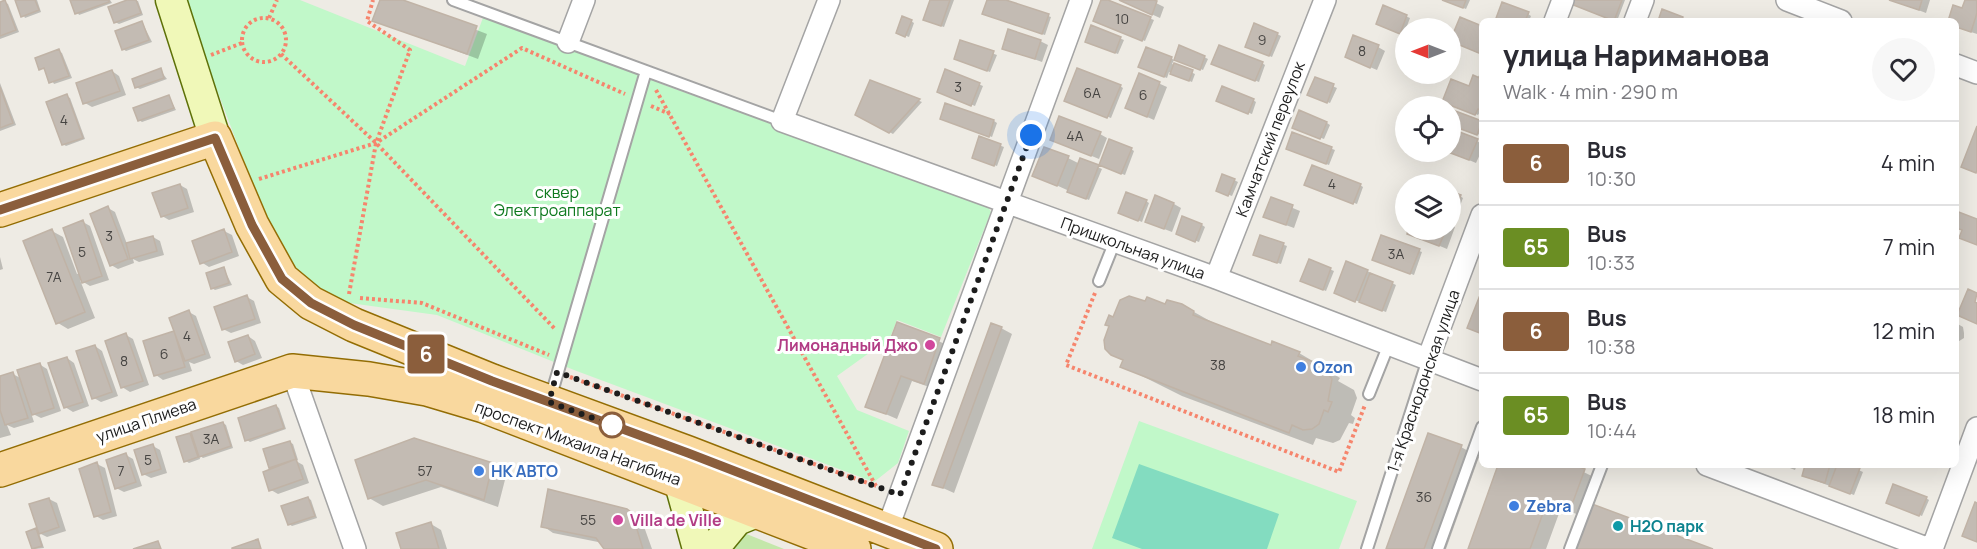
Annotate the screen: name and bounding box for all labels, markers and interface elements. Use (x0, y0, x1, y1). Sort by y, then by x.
house number: 10 (1115, 9, 1129, 28)
north arrow (1395, 18, 1461, 84)
map controls (1395, 18, 1461, 240)
house number: 9 (1258, 30, 1266, 49)
text: улица Нариманова (1503, 36, 1770, 74)
button: heart (1872, 38, 1935, 101)
house number: 8 (1358, 41, 1366, 60)
street label: Камчатский переулок (1230, 57, 1310, 220)
house number: 3 (954, 77, 962, 96)
text: Walk · 4 min · 290 m (1503, 78, 1678, 105)
house number: 6А (1083, 83, 1101, 102)
house number: 6 (1139, 85, 1147, 104)
button: locate (1395, 96, 1461, 162)
house number: 4 (60, 110, 68, 129)
your location (1016, 120, 1046, 150)
house number: 4А (1066, 126, 1084, 145)
text: Bus (1587, 135, 1627, 165)
text: 4 min (1881, 148, 1935, 178)
text: 6 (1529, 149, 1543, 177)
text: 10:30 (1587, 165, 1636, 192)
house number: 4 (1328, 174, 1336, 193)
button: layers (1395, 174, 1461, 240)
park label: cквер Электроаппарат (493, 181, 621, 221)
street label: Пришкольная улица (1058, 212, 1208, 284)
text: Bus (1587, 219, 1627, 249)
house number: 3 (105, 226, 113, 245)
text: 7 min (1883, 232, 1935, 262)
text: 65 (1523, 233, 1549, 261)
house number: 5 (78, 242, 86, 261)
house number: 3А (1388, 244, 1404, 263)
text: 10:33 (1587, 249, 1635, 276)
house number: 7А (46, 267, 62, 286)
street label: 1-я Краснодонская улица (1381, 287, 1465, 475)
text: Bus (1587, 303, 1627, 333)
text: 12 min (1873, 316, 1935, 346)
text: 6 (1529, 317, 1543, 345)
house number: 4 (183, 326, 191, 345)
text: 10:38 (1587, 333, 1636, 360)
line badge: 6 (406, 334, 446, 374)
place label: Лимонадный Джо (777, 334, 918, 356)
marker: Лимонадный Джо (923, 338, 937, 352)
text: 6 (419, 340, 433, 368)
house number: 6 (160, 344, 168, 363)
house number: 8 (120, 351, 128, 370)
house number: 38 (1210, 355, 1226, 374)
place label: Ozon (1313, 356, 1353, 378)
marker: Ozon (1294, 360, 1308, 374)
text: Bus (1587, 387, 1627, 417)
street label: улица Плиева (93, 393, 199, 447)
street label: проспект Михаила Нагибина (472, 395, 684, 491)
text: 18 min (1872, 400, 1935, 430)
text: 65 (1523, 401, 1549, 429)
unlabelled marker (599, 412, 625, 438)
text: 10:44 (1587, 417, 1637, 444)
house number: 3А (203, 429, 219, 448)
house number: 5 (144, 450, 152, 469)
place label: НК АВТО (491, 460, 558, 482)
house number: 7 (117, 461, 125, 480)
house number: 57 (417, 461, 433, 480)
marker: НК АВТО (472, 464, 486, 478)
house number: 36 (1416, 487, 1432, 506)
place label: Zebra (1526, 495, 1572, 517)
marker: Zebra (1507, 499, 1521, 513)
place label: Villa de Ville (630, 509, 722, 531)
house number: 55 (580, 510, 596, 529)
marker: Villa de Ville (611, 513, 625, 527)
place label: H2O парк (1630, 515, 1704, 537)
marker: H2O парк (1611, 519, 1625, 533)

